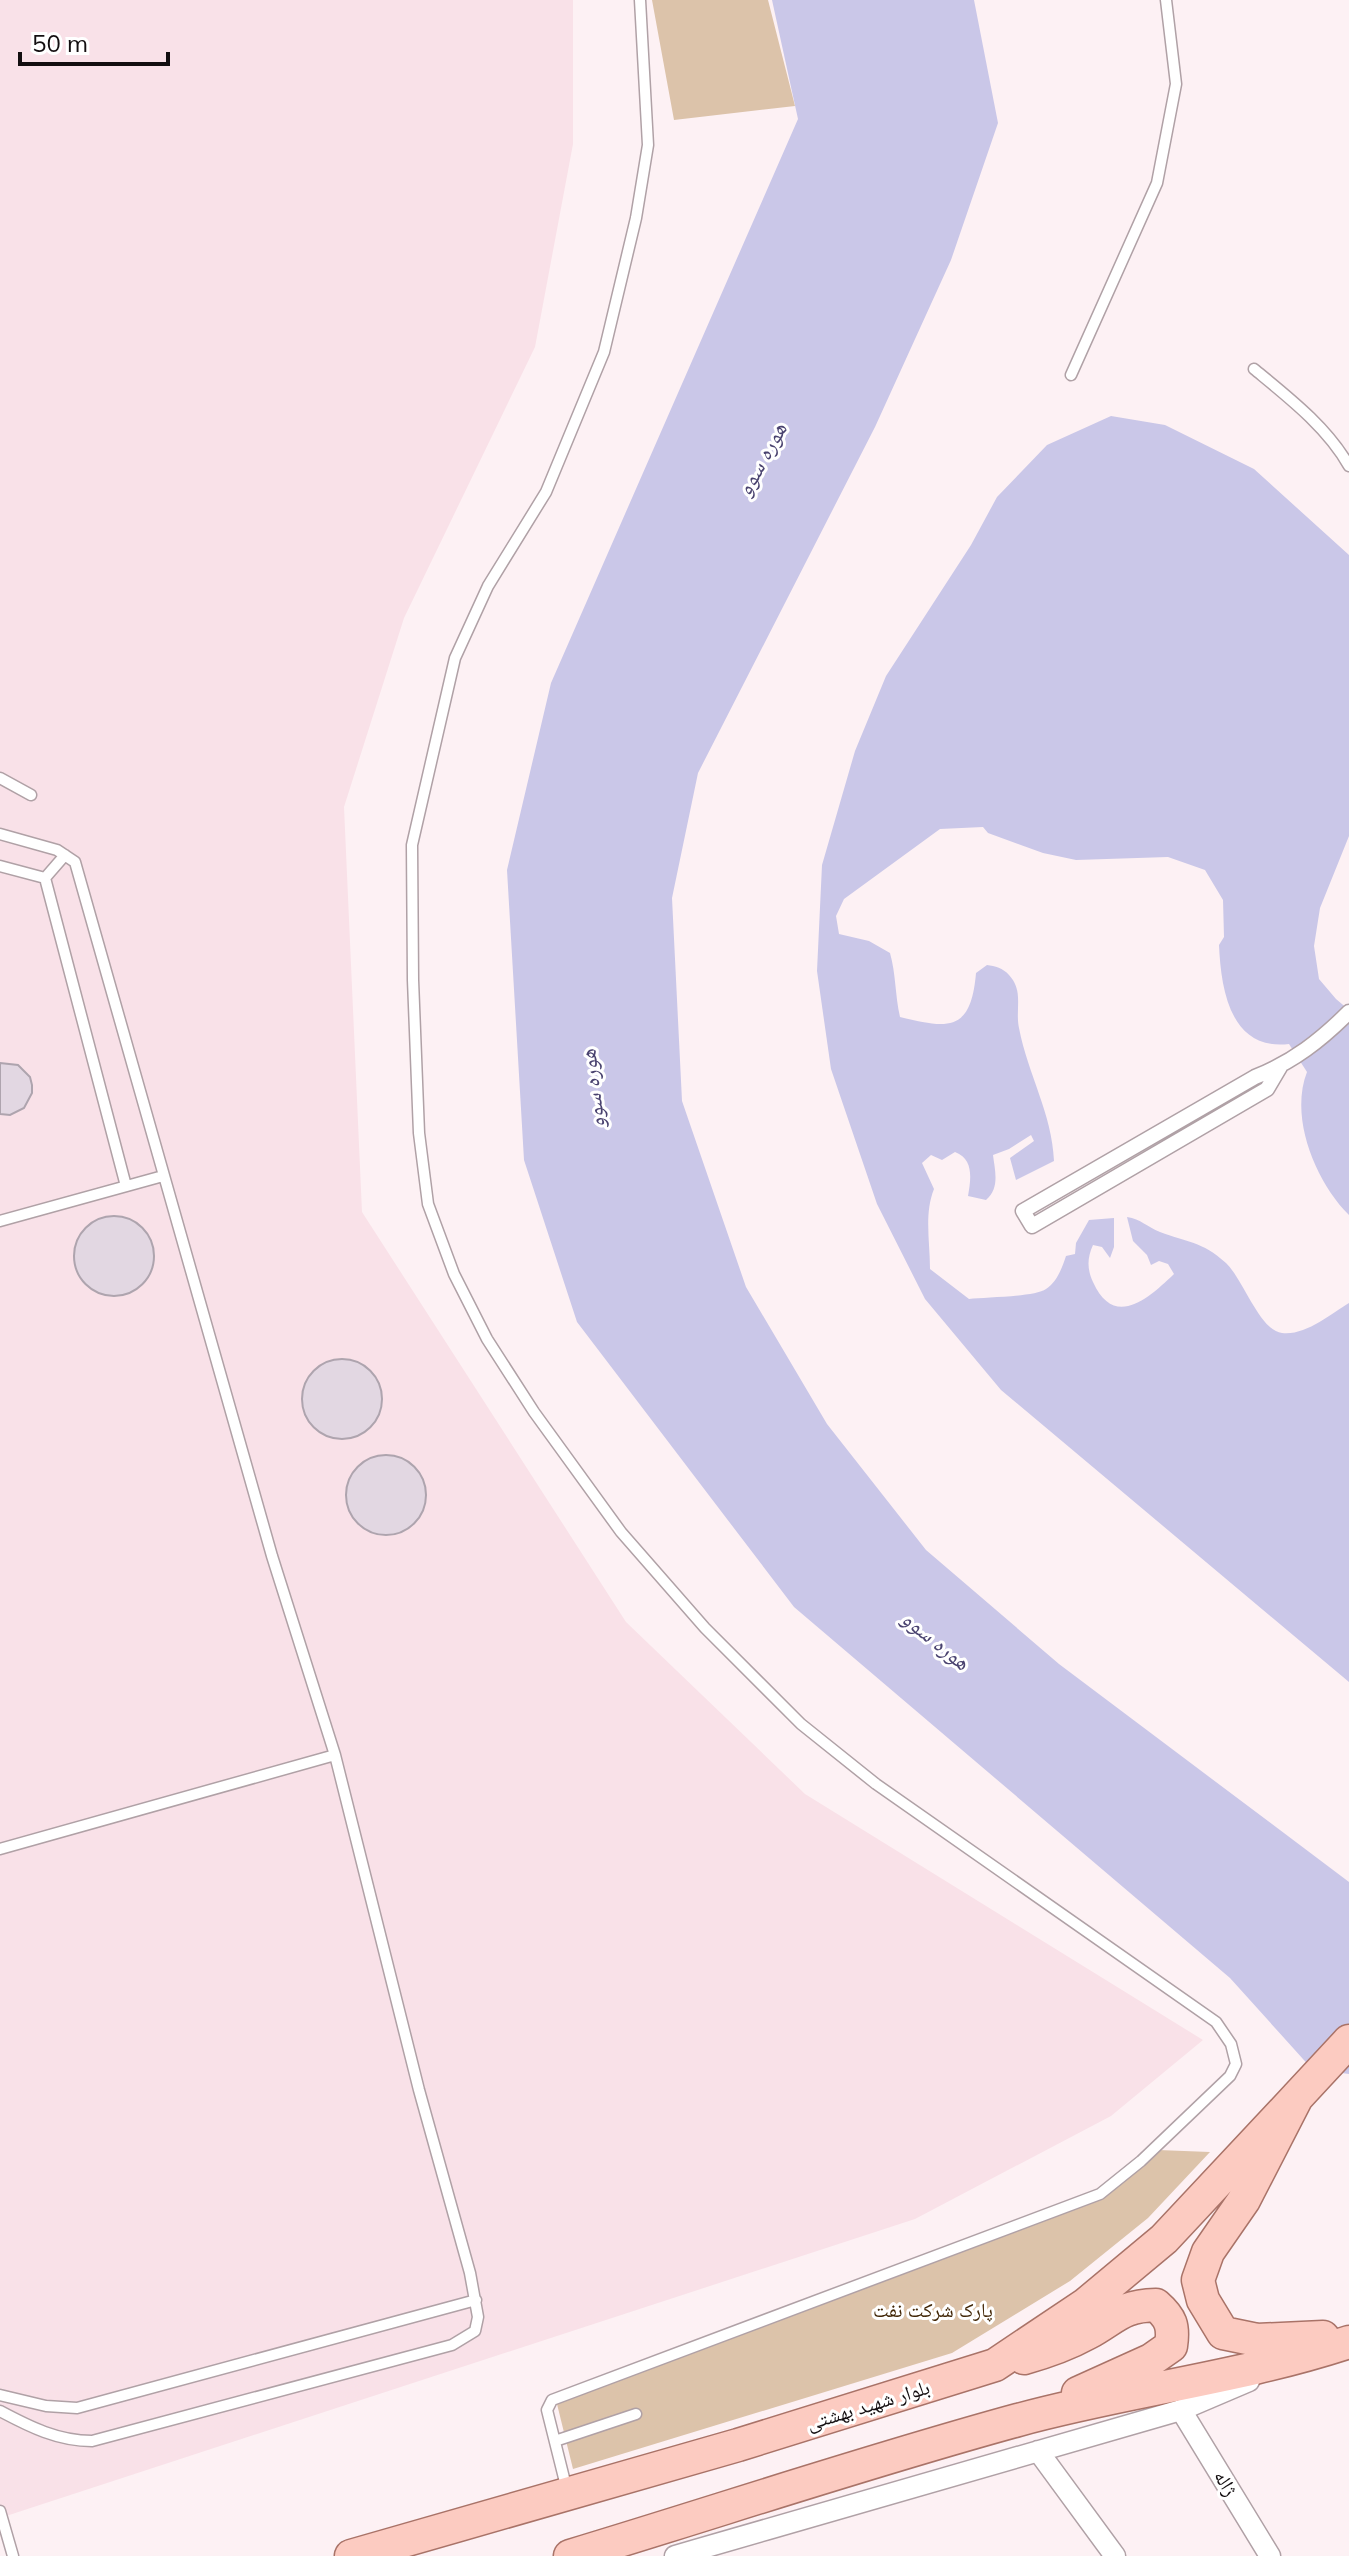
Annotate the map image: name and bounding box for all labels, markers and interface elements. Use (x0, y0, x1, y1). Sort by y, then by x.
scale bar (20, 16, 168, 66)
text: 50 m (32, 28, 88, 58)
water label: هوره سوو (729, 417, 793, 502)
water label: هوره سوو (573, 1047, 611, 1131)
water label: هوره سوو (895, 1603, 976, 1676)
park label: پارک شرکت نفت (873, 2297, 993, 2322)
street label: بلوار شهید بهشتی (803, 2374, 932, 2435)
street label: ژاله (1209, 2465, 1244, 2500)

